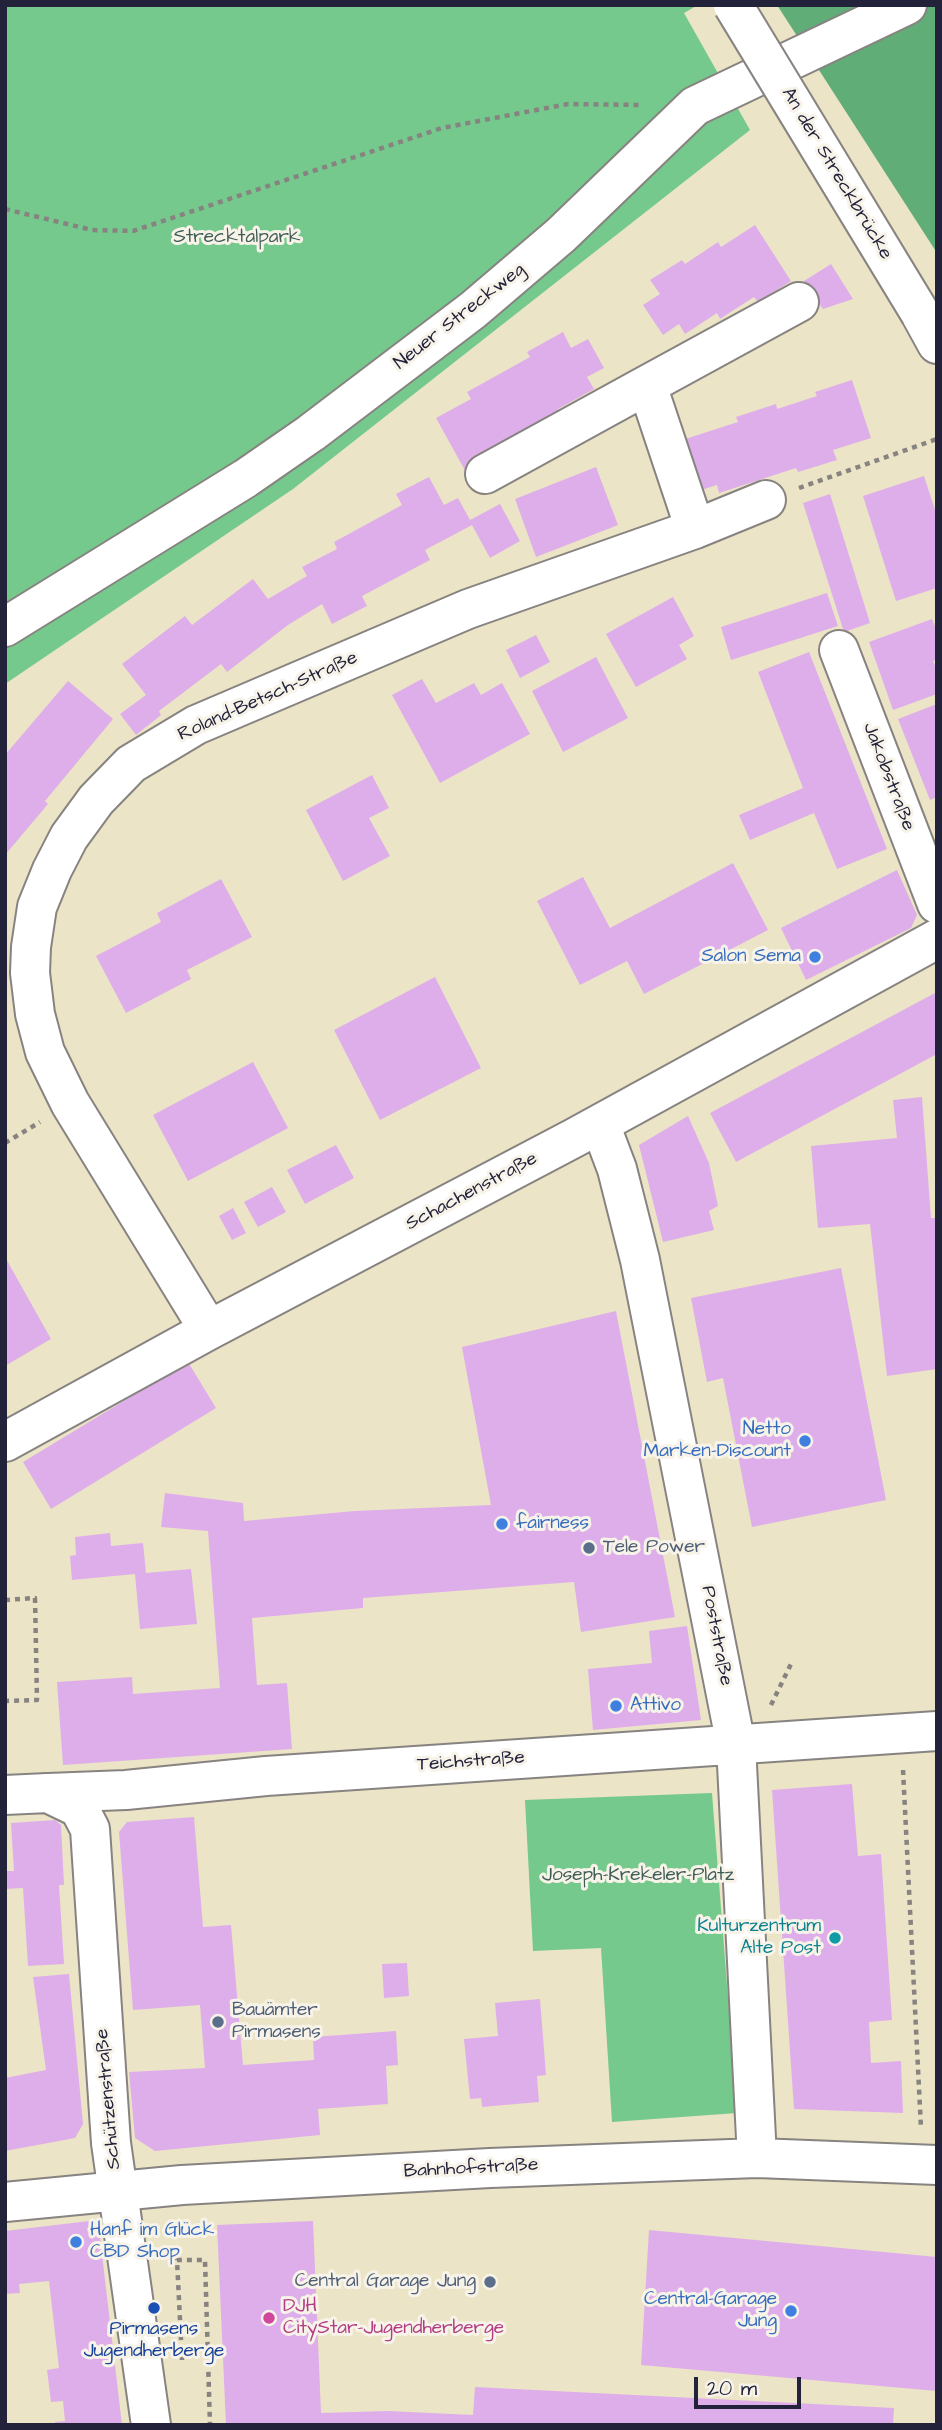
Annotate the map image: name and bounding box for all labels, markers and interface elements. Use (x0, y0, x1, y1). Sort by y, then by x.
street label: An der Streckbrücke (776, 84, 896, 264)
park label: Strecktalpark (173, 227, 301, 249)
street label: Neuer Streckweg (390, 259, 530, 375)
street label: Roland-Betsch-Straße (175, 647, 361, 747)
street label: Jakobstraße (857, 720, 919, 834)
place label: Salon Sema (701, 946, 801, 968)
marker: Salon Sema (807, 949, 823, 965)
street label: Schachenstraße (402, 1148, 542, 1236)
place label: Netto Marken-Discount (644, 1419, 791, 1463)
marker: Netto Marken-Discount (797, 1433, 813, 1449)
place label: fairness (516, 1513, 589, 1535)
marker: fairness (494, 1516, 510, 1532)
place label: Tele Power (603, 1537, 705, 1559)
marker: Tele Power (581, 1540, 597, 1556)
street label: Poststraße (695, 1584, 737, 1688)
place label: Attivo (630, 1695, 681, 1717)
marker: Attivo (608, 1698, 624, 1714)
street label: Teichstraße (417, 1747, 525, 1777)
park label: Joseph-Krekeler-Platz (542, 1865, 734, 1887)
place label: Kulturzentrum Alte Post (697, 1916, 821, 1960)
marker: Kulturzentrum Alte Post (827, 1930, 843, 1946)
place label: Bauämter Pirmasens (232, 2000, 321, 2044)
marker: Bauämter Pirmasens (210, 2014, 226, 2030)
street label: Schützenstraße (91, 2028, 127, 2170)
street label: Bahnhofstraße (403, 2154, 539, 2184)
place label: Hanf im Glück CBD Shop (90, 2220, 214, 2264)
marker: Hanf im Glück CBD Shop (68, 2234, 84, 2250)
place label: Central Garage Jung (295, 2271, 476, 2293)
marker: Central Garage Jung (482, 2274, 498, 2290)
place label: Central-Garage Jung (644, 2289, 777, 2333)
place label: DJH CityStar-Jugendherberge (283, 2296, 504, 2340)
marker: Pirmasens Jugendherberge (146, 2300, 162, 2316)
marker: Central-Garage Jung (783, 2303, 799, 2319)
marker: DJH CityStar-Jugendherberge (261, 2310, 277, 2326)
place label: Pirmasens Jugendherberge (84, 2319, 224, 2363)
scale bar (697, 2364, 804, 2408)
text: 20 m (707, 2374, 757, 2403)

